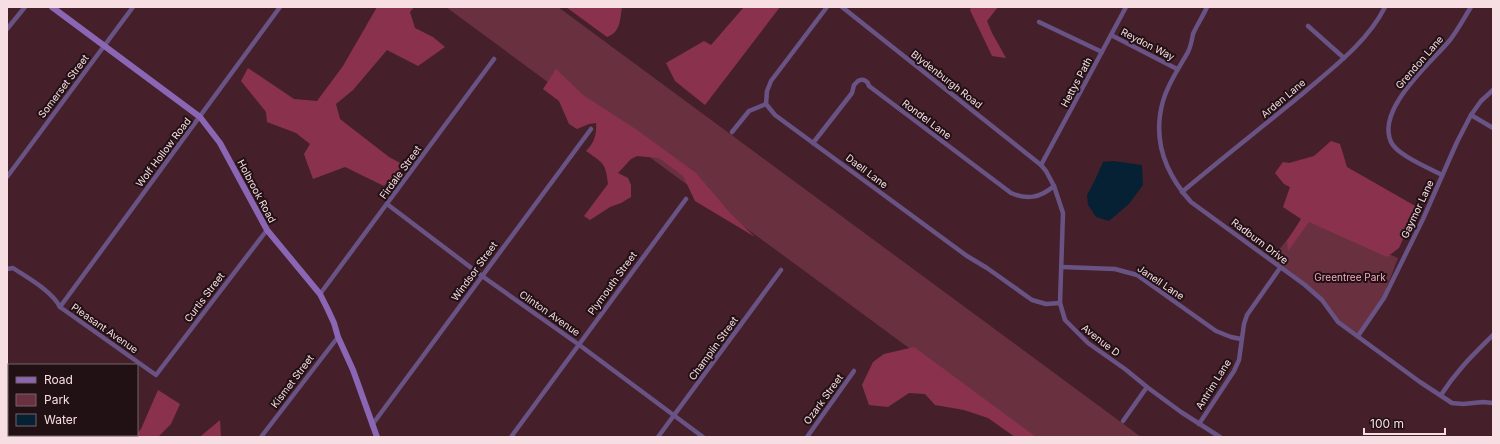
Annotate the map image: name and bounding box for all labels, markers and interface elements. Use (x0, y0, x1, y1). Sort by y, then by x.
street label: Reydon Way (1119, 25, 1177, 63)
street label: Grendon Lane (1393, 33, 1445, 91)
street label: Blydenburgh Road (909, 48, 985, 110)
street label: Somerset Street (35, 51, 91, 120)
street label: Hettys Path (1058, 55, 1094, 109)
street label: Arden Lane (1258, 76, 1308, 120)
street label: Rondel Lane (900, 97, 954, 141)
street label: Wolf Hollow Road (133, 115, 193, 189)
street label: Firdale Street (377, 142, 424, 201)
street label: Daell Lane (844, 151, 890, 191)
street label: Holbrook Road (235, 157, 279, 225)
street label: Gaymor Lane (1398, 178, 1436, 240)
street label: Radburn Drive (1229, 216, 1291, 266)
street label: Windsor Street (448, 238, 500, 303)
street label: Plymouth Street (585, 248, 639, 317)
street label: Janell Lane (1135, 262, 1187, 302)
street label: Curtis Street (181, 269, 227, 324)
park label: Greentree Park (1314, 271, 1386, 283)
street label: Clinton Avenue (517, 288, 583, 338)
street label: Pleasant Avenue (69, 301, 141, 355)
street label: Champlin Street (686, 313, 740, 382)
street label: Avenue D (1080, 321, 1122, 359)
street label: Kismet Street (268, 351, 316, 410)
street label: Antrim Lane (1193, 357, 1233, 411)
legend (8, 364, 138, 436)
street label: Ozark Street (801, 371, 846, 426)
text: Road (44, 372, 73, 387)
text: Park (44, 392, 70, 407)
scale bar (1364, 410, 1445, 436)
text: Water (44, 412, 78, 427)
text: 100 m (1370, 416, 1404, 431)

